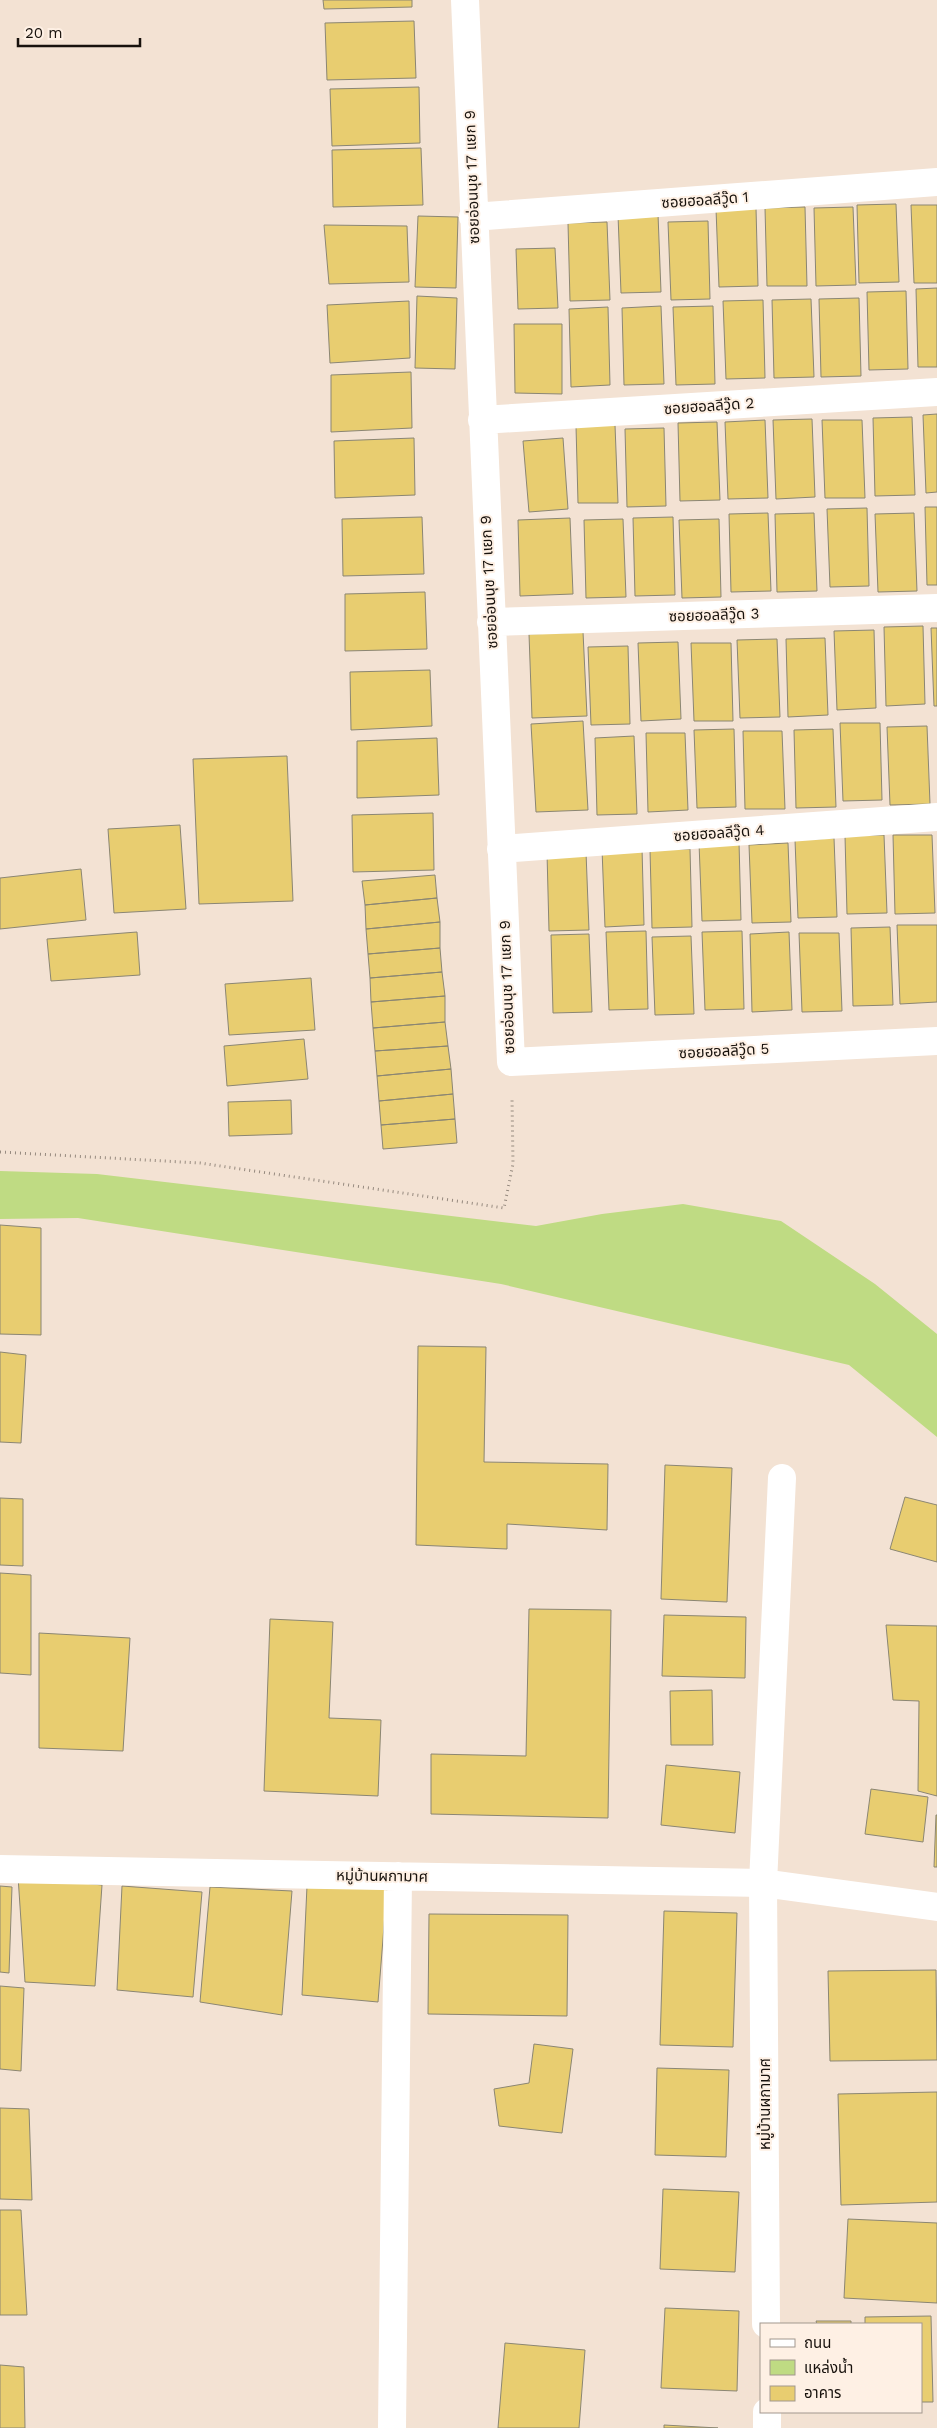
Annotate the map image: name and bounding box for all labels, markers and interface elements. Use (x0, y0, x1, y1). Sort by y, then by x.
scale bar (18, 15, 140, 47)
text: 20 m (25, 24, 63, 42)
street label: ซอยอ่อนนุช 17 แยก 9 (461, 110, 483, 244)
street label: ซอยฮอลลีวู๊ด 1 (661, 188, 749, 212)
street label: ซอยฮอลลีวู๊ด 2 (663, 394, 755, 418)
street label: ซอยอ่อนนุช 17 แยก 9 (477, 515, 501, 649)
street label: ซอยฮอลลีวู๊ด 3 (668, 604, 760, 626)
street label: ซอยฮอลลีวู๊ด 4 (673, 821, 765, 845)
street label: ซอยอ่อนนุช 17 แยก 9 (496, 920, 518, 1054)
street label: ซอยฮอลลีวู๊ด 5 (678, 1040, 770, 1062)
street label: หมู่บ้านผกามาศ (336, 1866, 428, 1886)
street label: หมู่บ้านผกามาศ (756, 2058, 774, 2150)
legend (760, 2323, 922, 2413)
text: ถนน (804, 2334, 831, 2352)
text: แหล่งน้ำ (804, 2357, 853, 2377)
text: อาคาร (804, 2384, 841, 2402)

